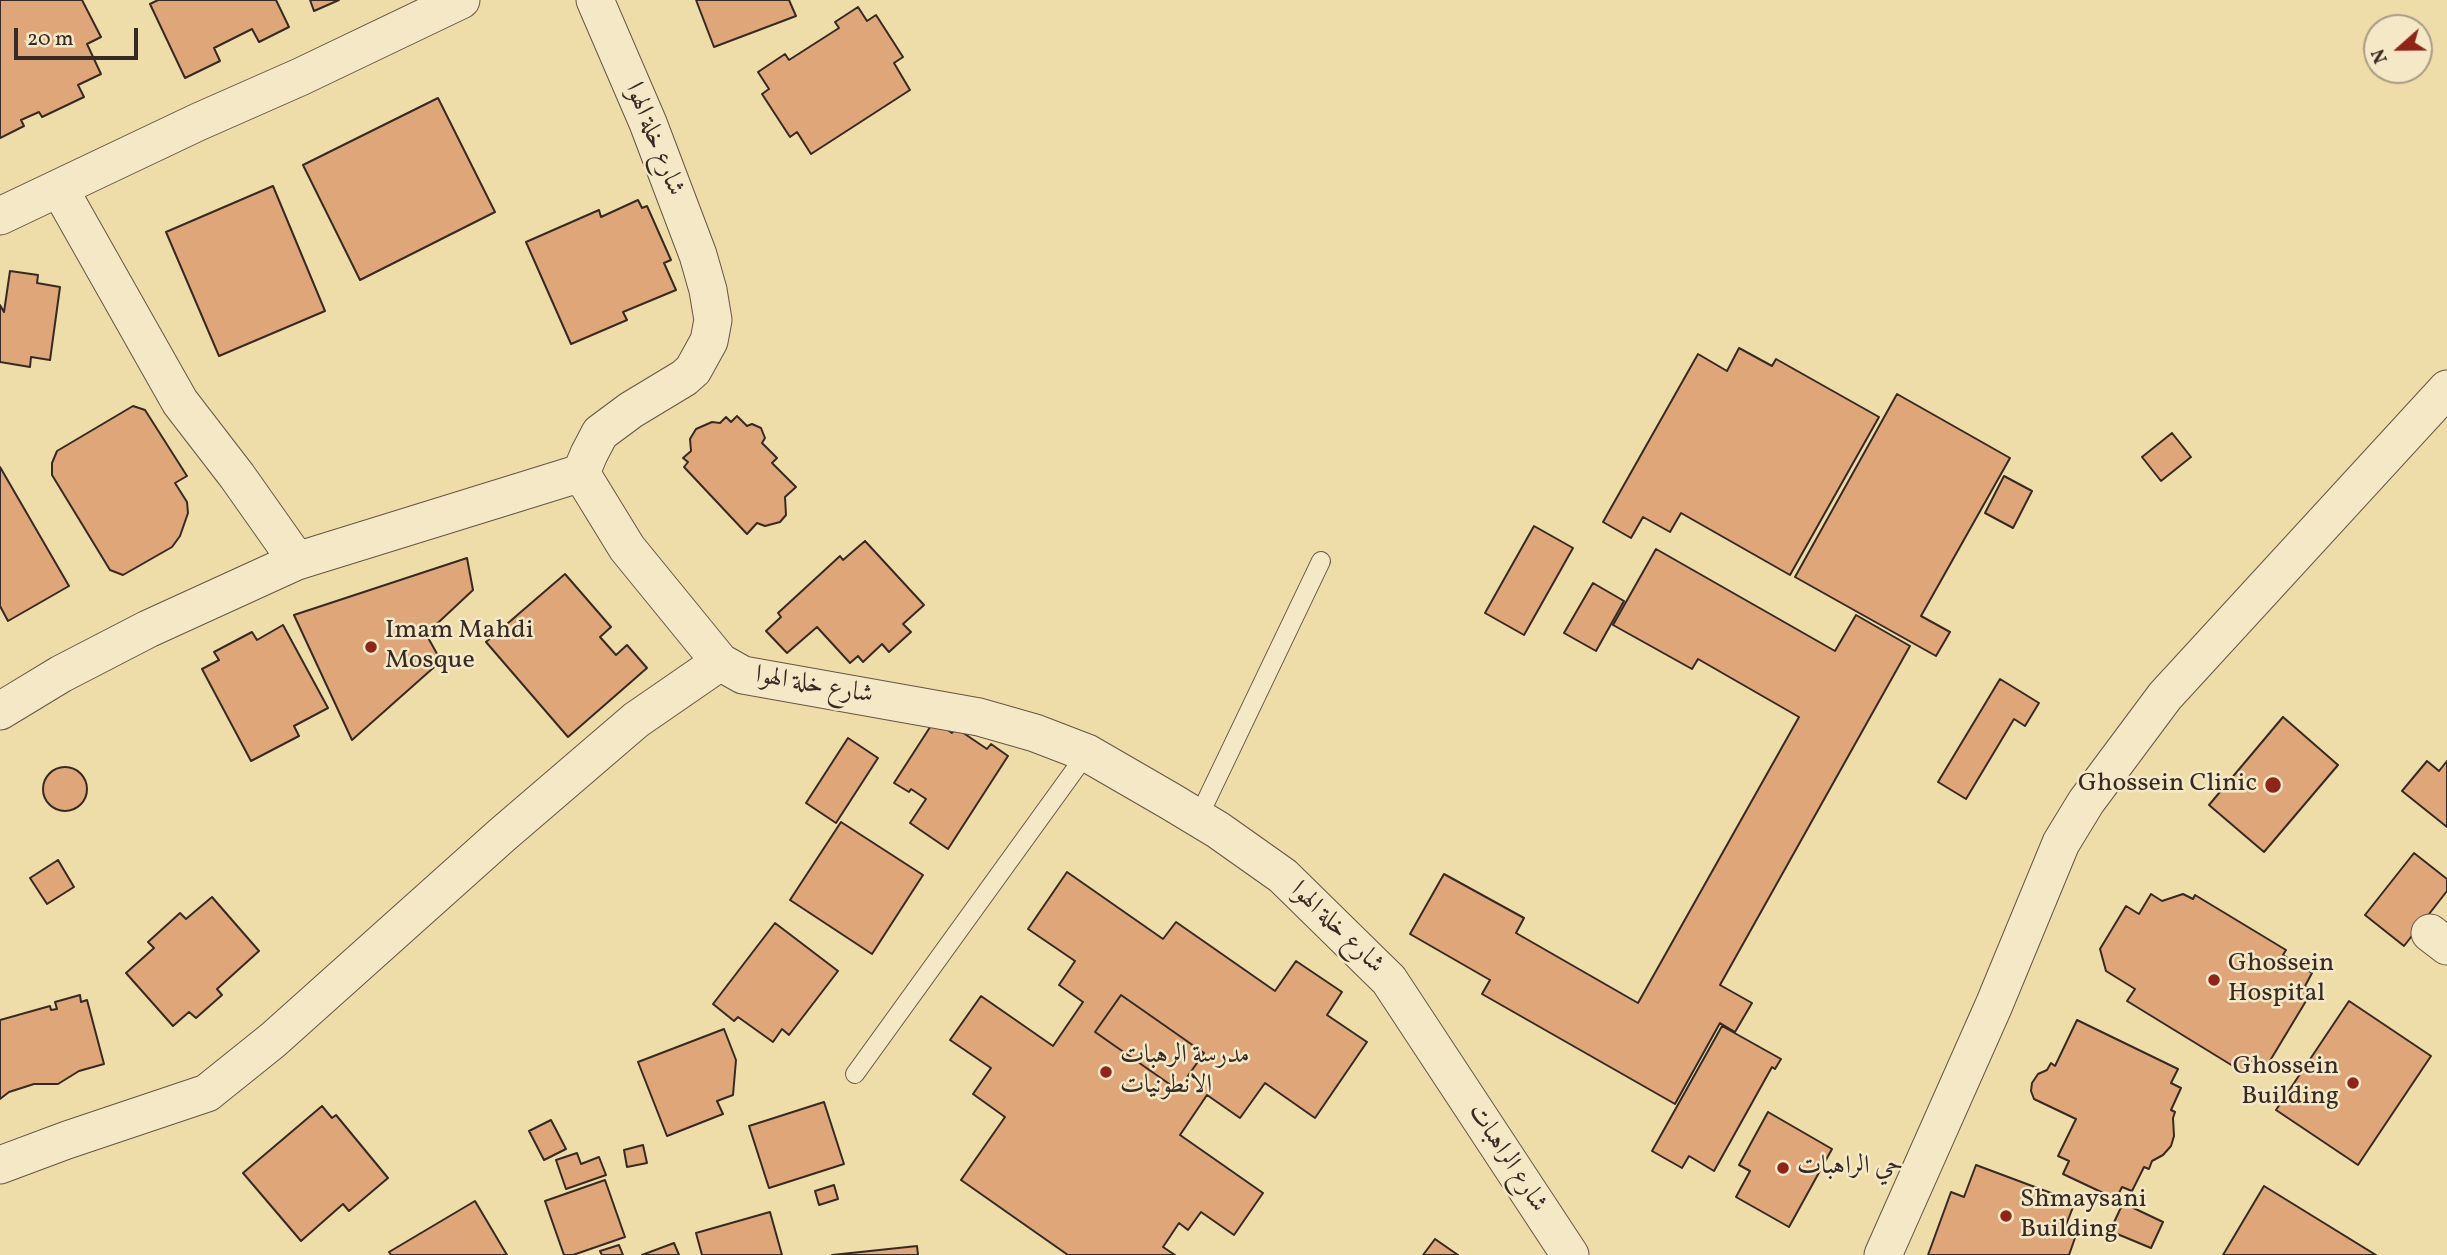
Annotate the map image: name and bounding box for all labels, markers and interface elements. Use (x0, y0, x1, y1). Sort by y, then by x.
scale bar (18, 14, 142, 58)
north arrow (2363, 14, 2433, 84)
text: 20 m (27, 25, 73, 54)
text: N (2366, 45, 2395, 67)
street label: شارع خلة الهوا (616, 79, 690, 201)
place label: Imam Mahdi Mosque (385, 616, 534, 678)
marker: Imam Mahdi Mosque (363, 639, 379, 655)
street label: شارع خلة الهوا (753, 661, 875, 713)
place label: Ghossein Clinic (2078, 769, 2257, 801)
marker: Ghossein Clinic (2263, 775, 2283, 795)
street label: شارع خلة الهوا (1282, 876, 1390, 982)
place label: Ghossein Hospital (2228, 949, 2334, 1010)
marker: Ghossein Hospital (2206, 972, 2222, 988)
place label: مدرسة الرهبات الانطونيات (1120, 1041, 1250, 1102)
place label: Ghossein Building (2233, 1052, 2339, 1114)
marker: مدرسة الرهبات الانطونيات (1098, 1064, 1114, 1080)
marker: Ghossein Building (2345, 1075, 2361, 1091)
street label: شارع الراهبات (1459, 1099, 1553, 1219)
place label: حي الراهبات (1797, 1152, 1903, 1184)
marker: حي الراهبات (1775, 1160, 1791, 1176)
place label: Shmaysani Building (2020, 1185, 2147, 1246)
marker: Shmaysani Building (1998, 1208, 2014, 1224)

